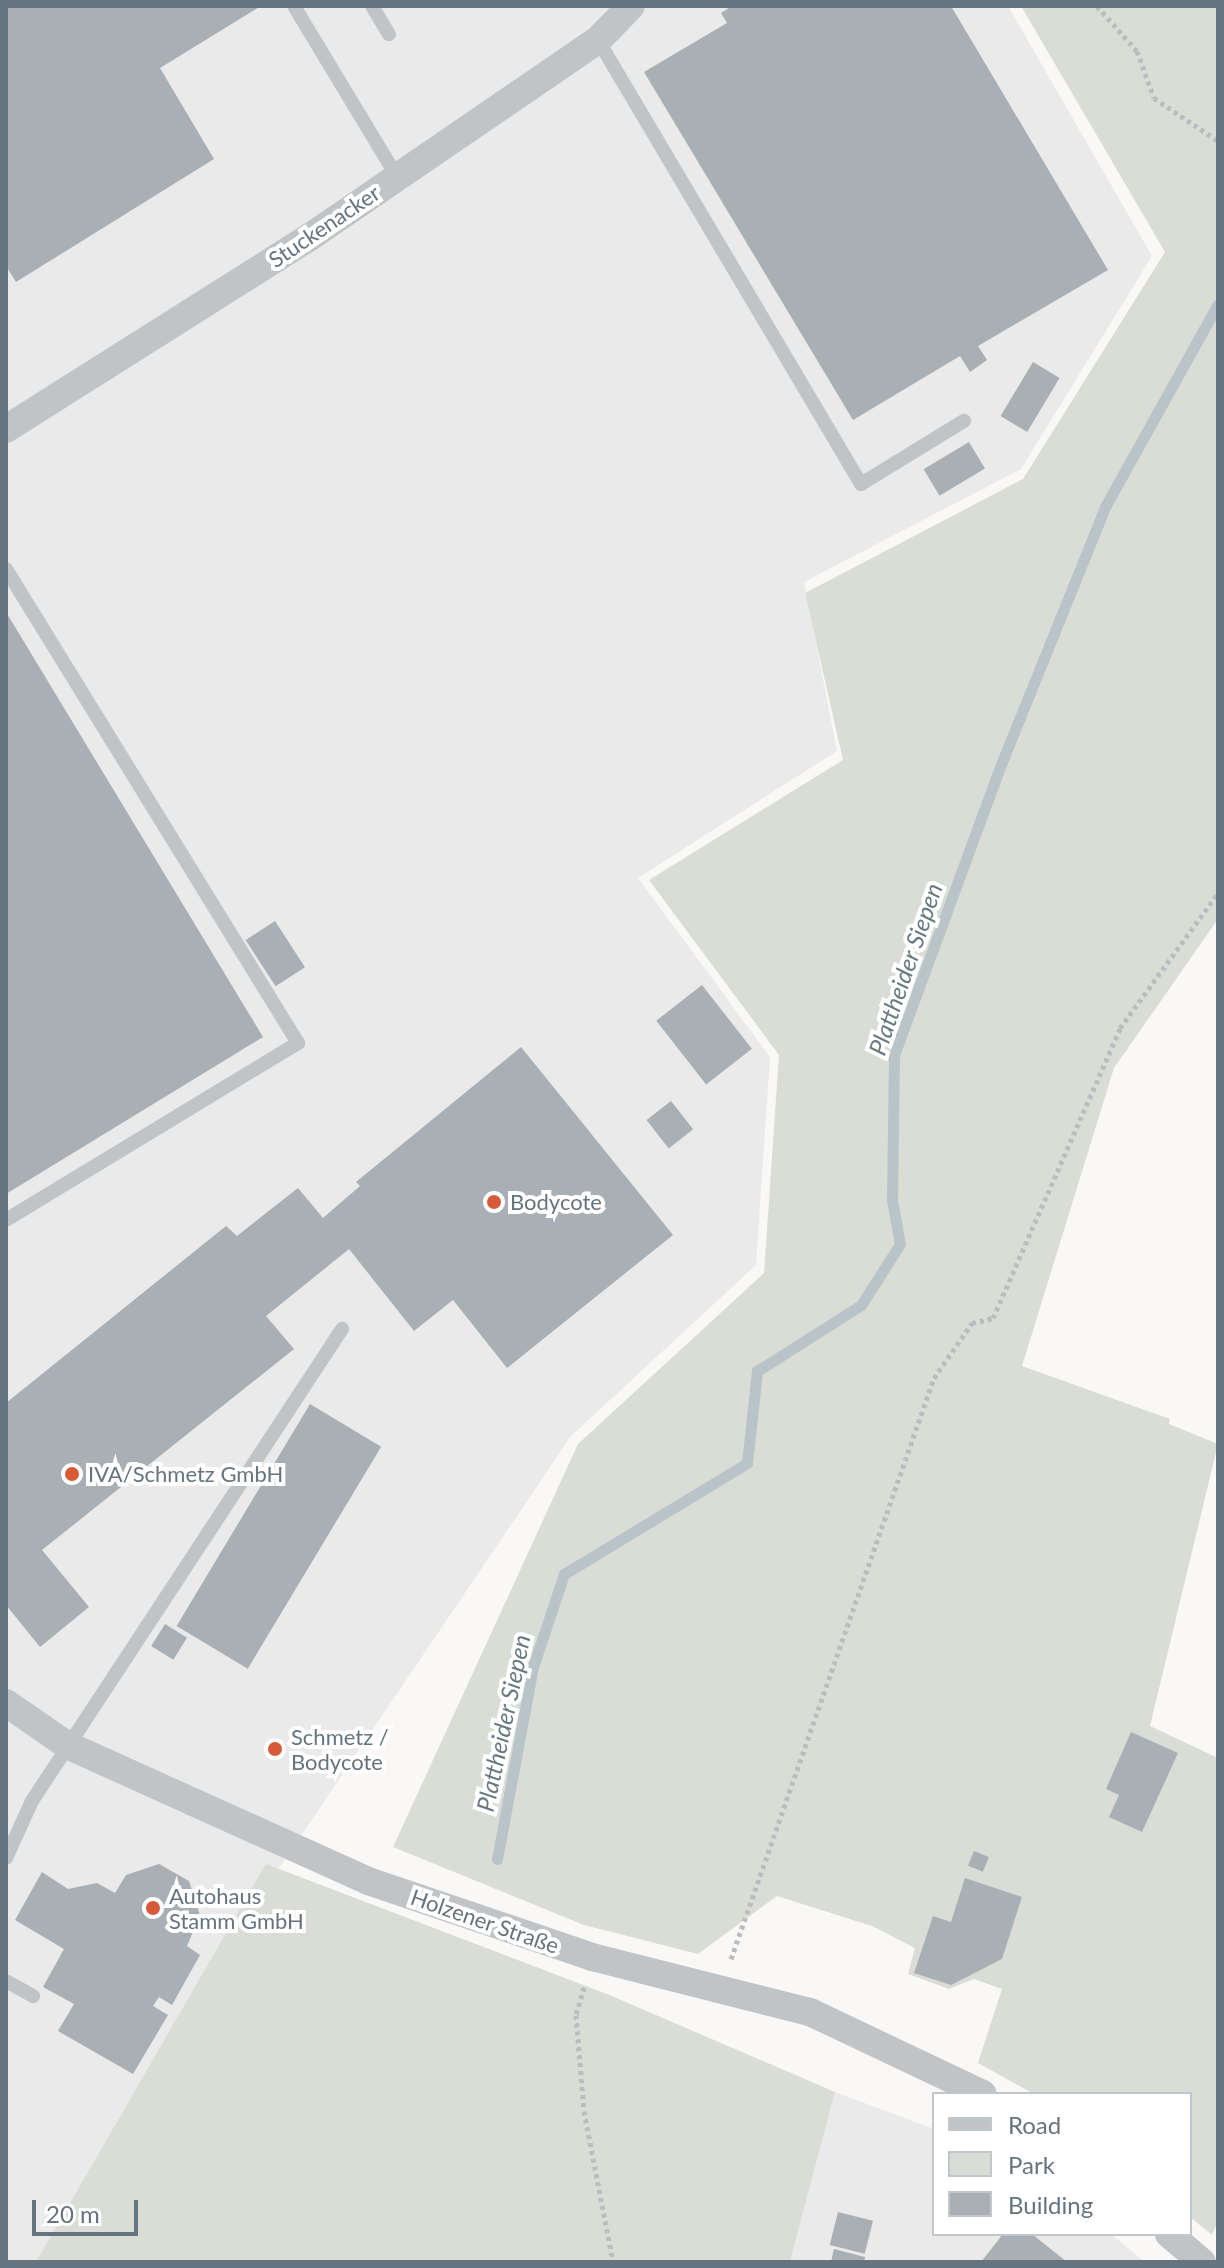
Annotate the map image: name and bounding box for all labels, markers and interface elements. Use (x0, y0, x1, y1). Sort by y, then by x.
street label: Stuckenacker (263, 179, 385, 273)
water label: Plattheider Siepen (862, 879, 948, 1059)
place label: Bodycote (510, 1189, 602, 1215)
marker: Bodycote (485, 1193, 503, 1211)
place label: IVA/Schmetz GmbH (88, 1461, 283, 1487)
marker: IVA/Schmetz GmbH (63, 1465, 81, 1483)
water label: Plattheider Siepen (470, 1632, 536, 1814)
place label: Schmetz / Bodycote (291, 1723, 389, 1774)
marker: Schmetz / Bodycote (266, 1740, 284, 1758)
place label: Autohaus Stamm GmbH (169, 1882, 304, 1934)
street label: Holzener Straße (407, 1883, 563, 1959)
marker: Autohaus Stamm GmbH (144, 1899, 162, 1917)
legend (932, 2092, 1192, 2236)
text: Road (1008, 2110, 1061, 2139)
text: Park (1008, 2150, 1055, 2179)
scale bar (36, 2184, 142, 2234)
text: Building (1008, 2190, 1093, 2219)
text: 20 m (46, 2199, 100, 2228)

